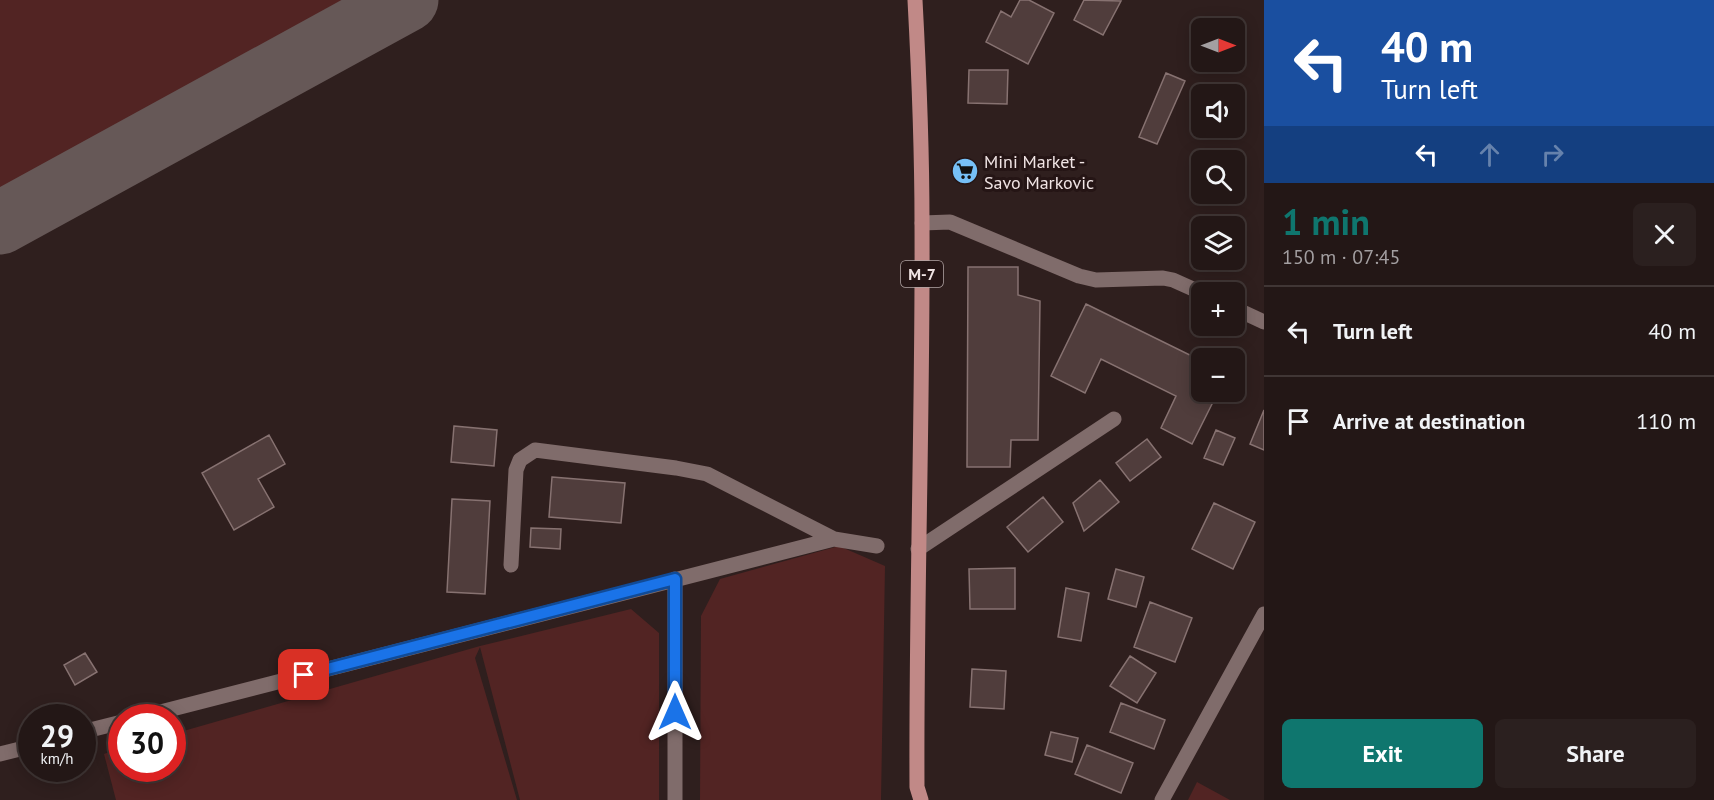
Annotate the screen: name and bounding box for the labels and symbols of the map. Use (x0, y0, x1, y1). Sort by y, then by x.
north arrow (1191, 18, 1245, 72)
place label: Mini Market - Savo Markovic (984, 150, 1094, 194)
supermarket icon: Mini Market - Savo Markovic (950, 156, 980, 186)
road number: M-7 (901, 261, 943, 287)
pin (278, 649, 329, 700)
position arrow (643, 680, 707, 744)
speed limit sign: 30 (108, 704, 186, 782)

